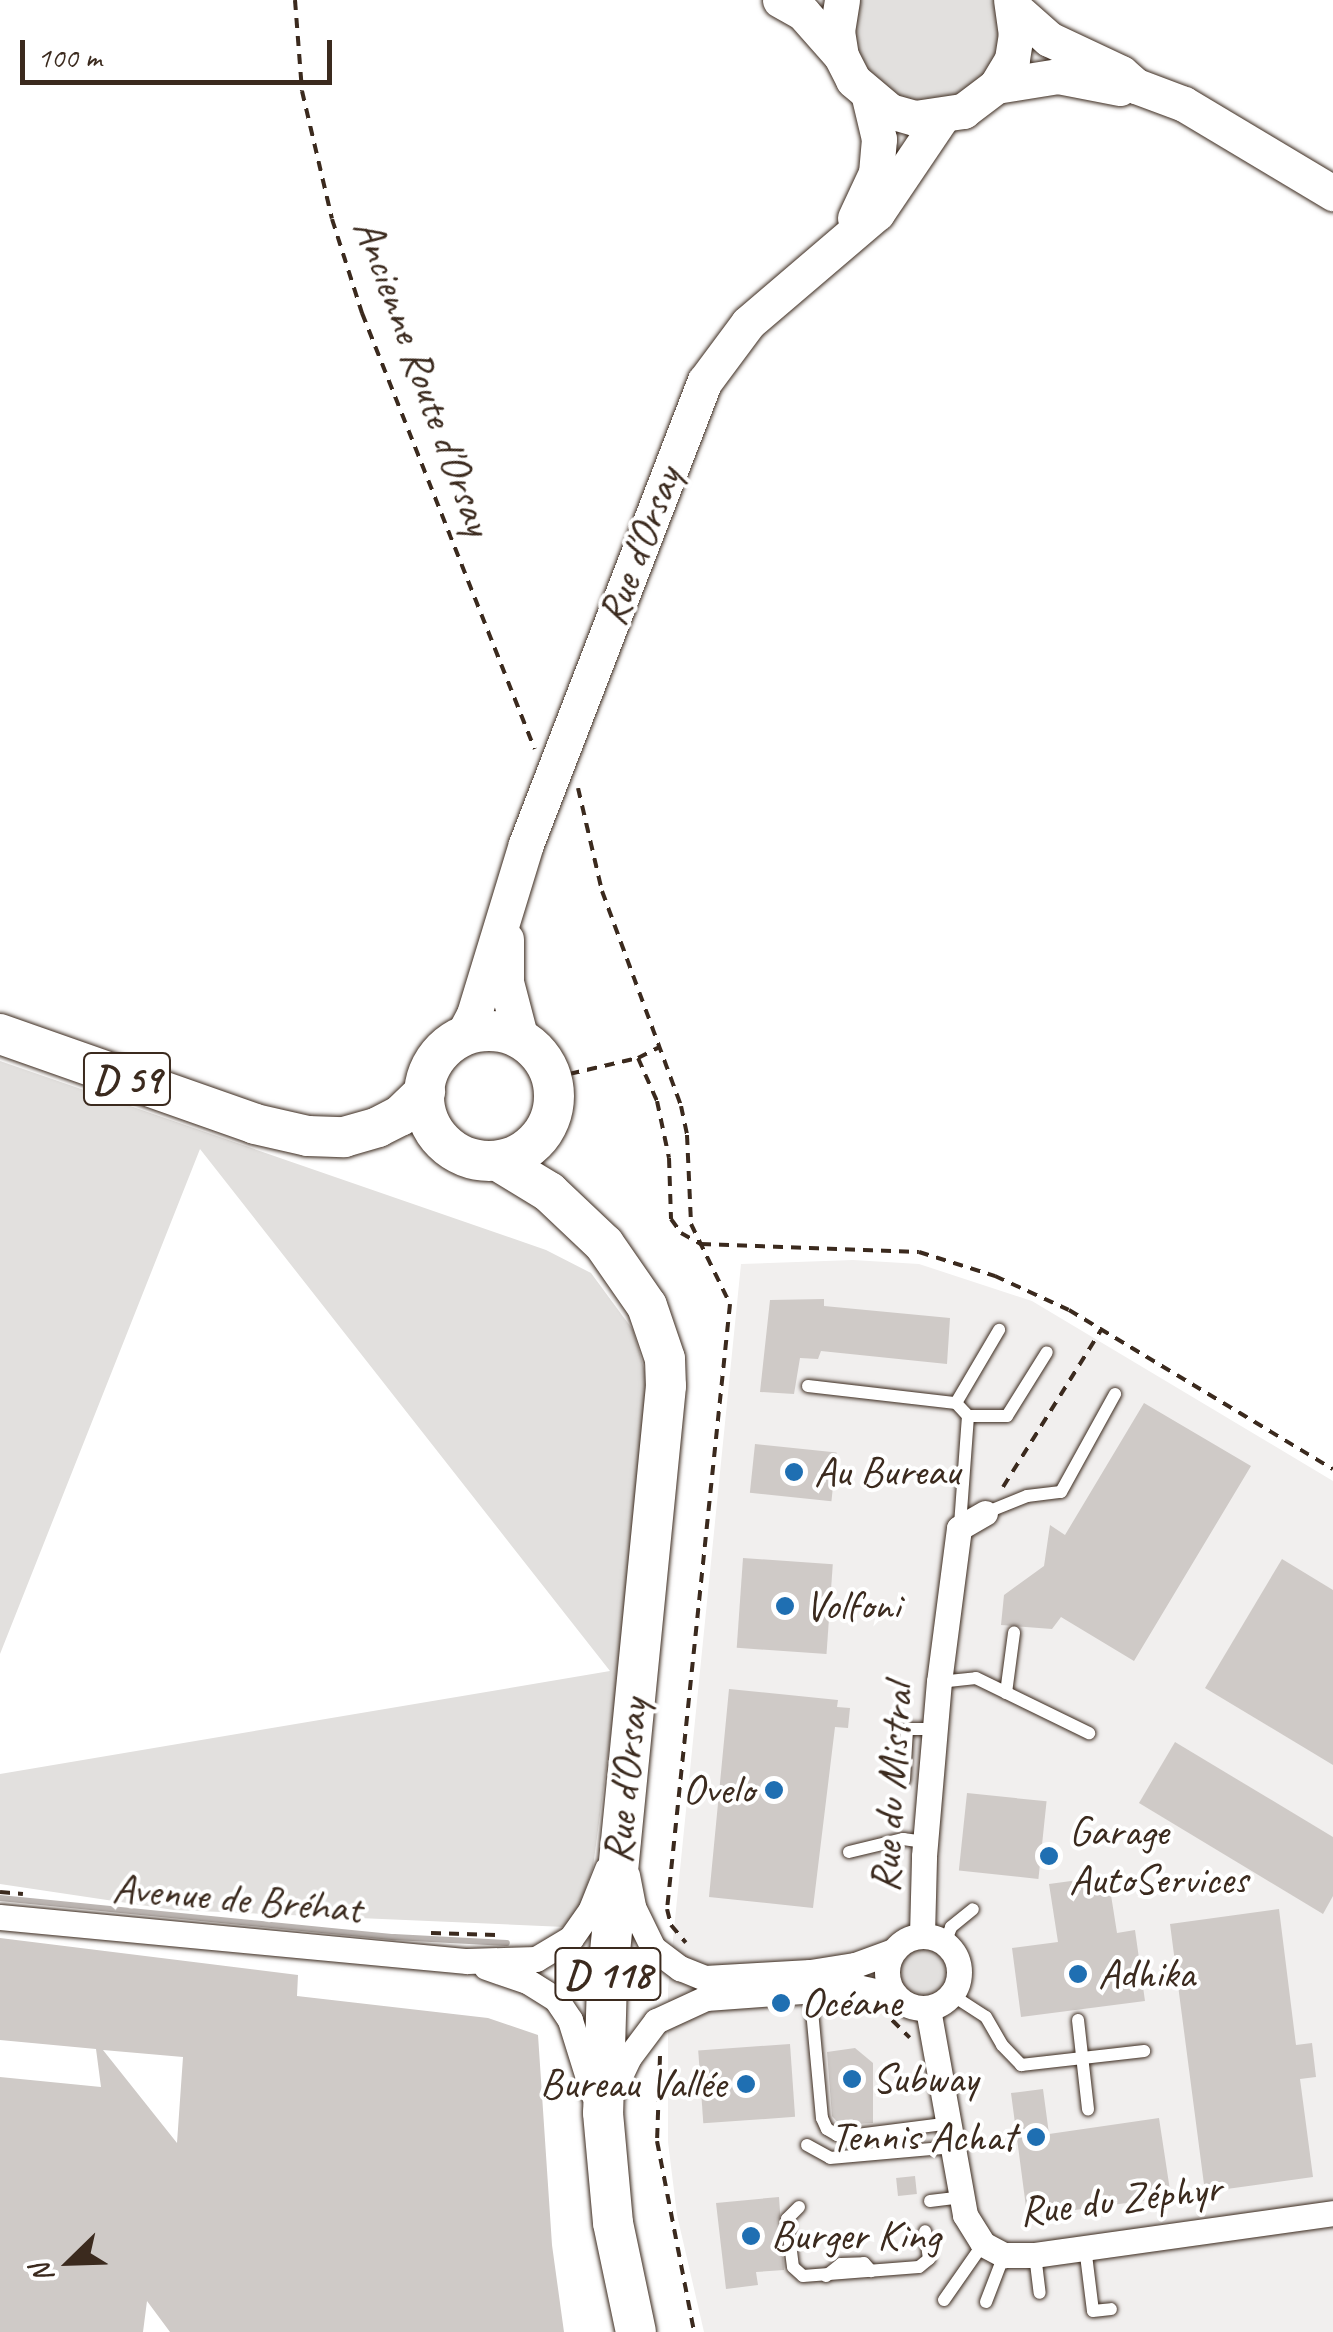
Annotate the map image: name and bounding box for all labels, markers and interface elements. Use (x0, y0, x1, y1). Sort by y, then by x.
scale bar (25, 20, 338, 82)
text: 100 m (37, 38, 102, 76)
street label: Ancienne Route d'Orsay (343, 212, 503, 542)
street label: Rue d'Orsay (587, 460, 693, 632)
road number: D 59 (82, 1044, 172, 1114)
place label: Au Bureau (814, 1447, 959, 1497)
marker: Au Bureau (783, 1461, 805, 1483)
place label: Volfoni (805, 1581, 900, 1631)
marker: Volfoni (774, 1595, 796, 1617)
street label: Rue du Mistral (860, 1682, 924, 1894)
street label: Rue d'Orsay (592, 1696, 660, 1866)
place label: Ovelo (682, 1765, 754, 1815)
marker: Ovelo (763, 1779, 785, 1801)
place label: Garage AutoServices (1069, 1807, 1248, 1905)
marker: Garage AutoServices (1038, 1845, 1060, 1867)
street label: Avenue de Bréhat (111, 1863, 363, 1935)
road number: D 118 (553, 1939, 663, 2009)
place label: Adhika (1098, 1949, 1195, 1999)
marker: Adhika (1067, 1963, 1089, 1985)
place label: Océane (801, 1978, 901, 2028)
marker: Océane (770, 1992, 792, 2014)
place label: Subway (872, 2054, 978, 2104)
place label: Bureau Vallée (539, 2059, 726, 2109)
marker: Subway (841, 2068, 863, 2090)
marker: Bureau Vallée (735, 2073, 757, 2095)
place label: Tennis Achat (829, 2112, 1016, 2162)
marker: Tennis Achat (1025, 2126, 1047, 2148)
street label: Rue du Zéphyr (1016, 2163, 1224, 2237)
place label: Burger King (771, 2211, 940, 2261)
north arrow (20, 2212, 120, 2312)
marker: Burger King (740, 2225, 762, 2247)
text: N (22, 2259, 61, 2289)

